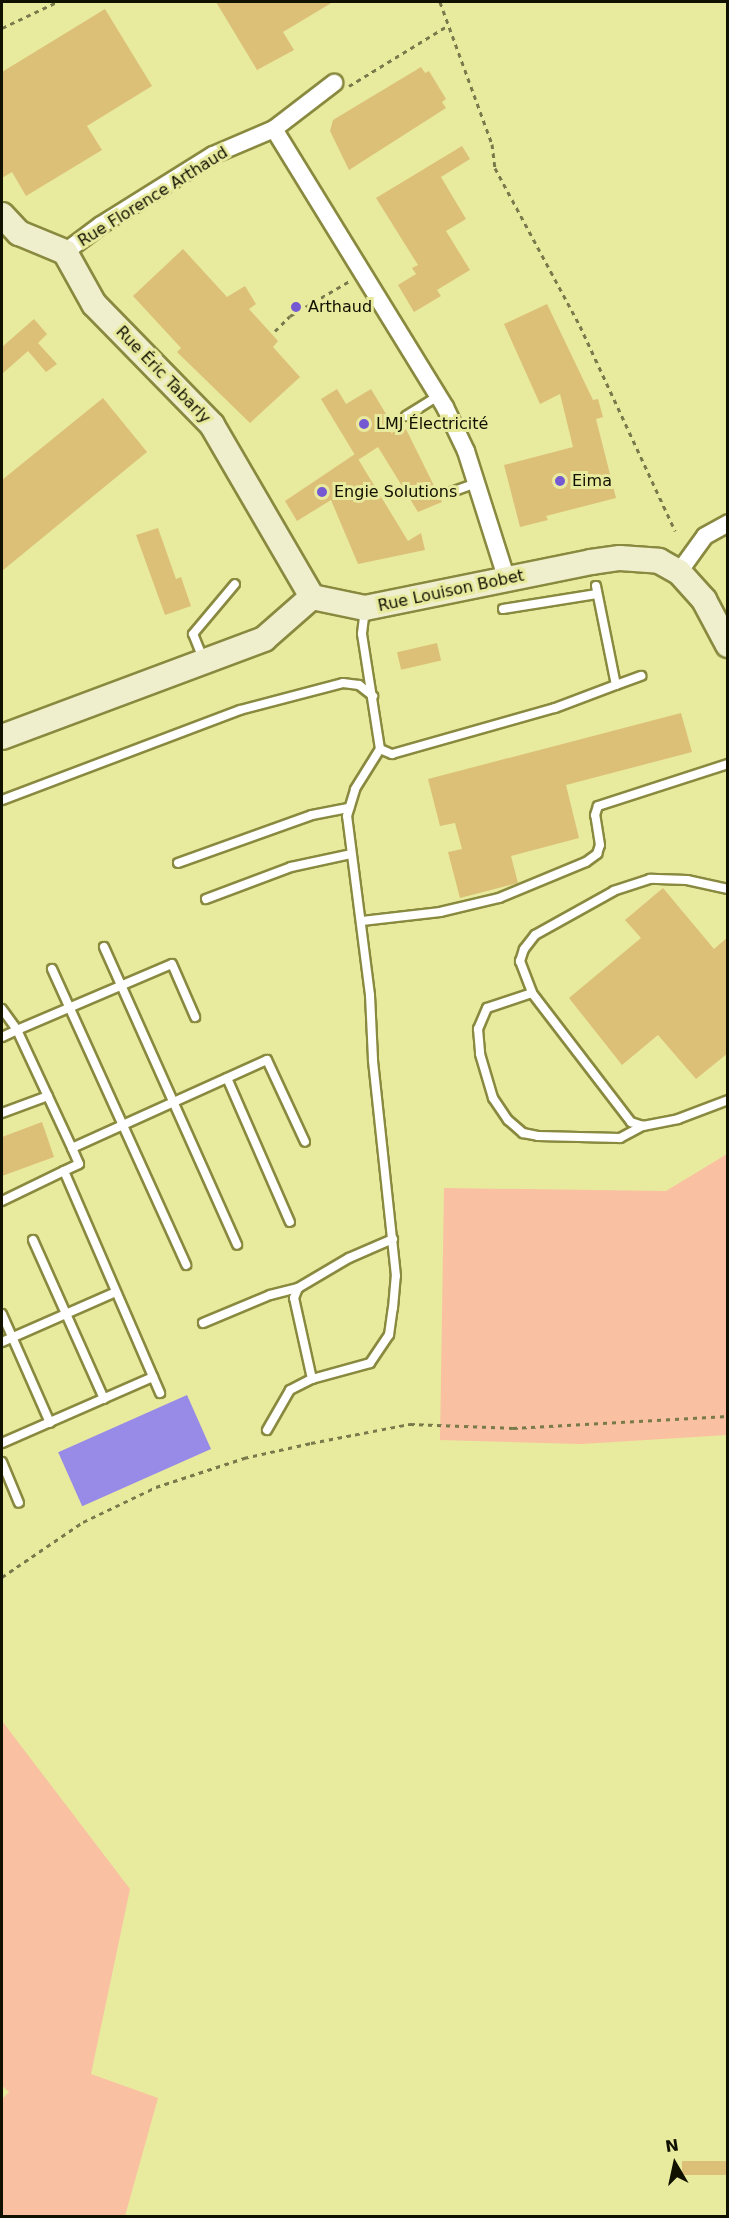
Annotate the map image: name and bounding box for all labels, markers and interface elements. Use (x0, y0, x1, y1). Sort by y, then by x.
street label: Rue Florence Arthaud (75, 143, 231, 251)
place label: Arthaud (308, 297, 372, 317)
marker: Arthaud (289, 300, 303, 314)
street label: Rue Éric Tabarly (112, 322, 214, 428)
place label: LMJ Électricité (376, 414, 488, 434)
marker: LMJ Électricité (357, 417, 371, 431)
place label: Eima (572, 471, 612, 491)
marker: Eima (553, 474, 567, 488)
place label: Engie Solutions (334, 482, 457, 502)
marker: Engie Solutions (315, 485, 329, 499)
street label: Rue Louison Bobet (376, 566, 526, 616)
north arrow (645, 2134, 705, 2194)
text: N (664, 2135, 680, 2156)

